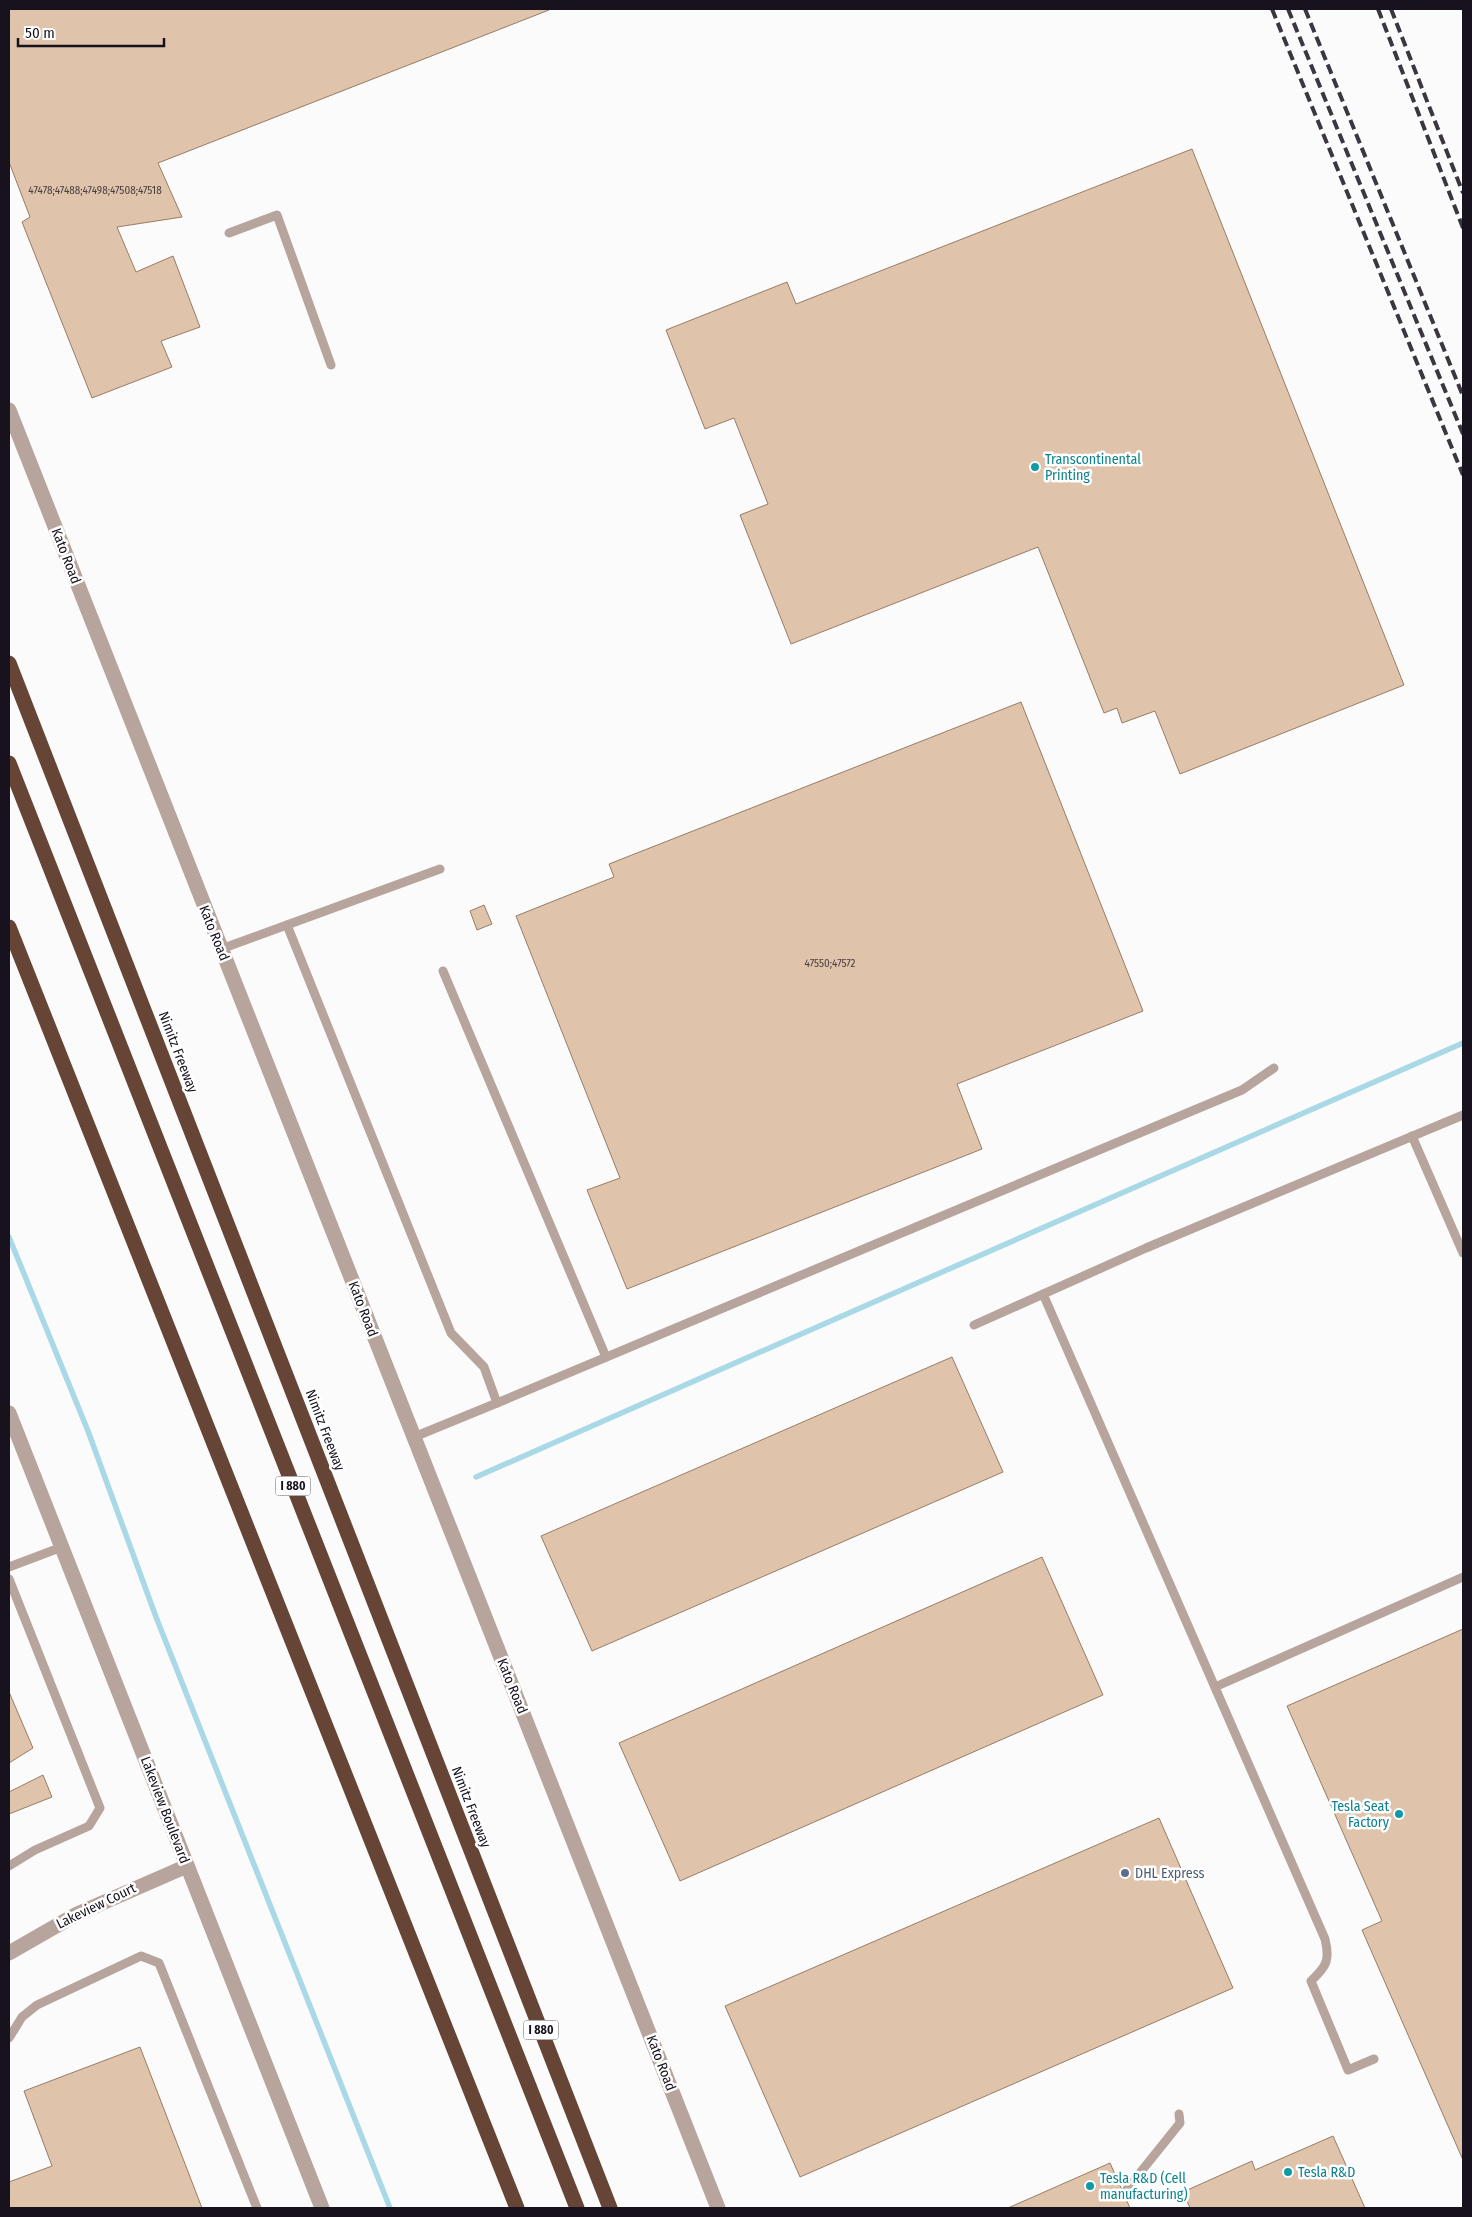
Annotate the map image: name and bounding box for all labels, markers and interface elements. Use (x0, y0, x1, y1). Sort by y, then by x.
scale bar (18, 15, 164, 47)
text: 50 m (25, 24, 55, 42)
house number: 47478;47488;47498;47508;47518 (28, 184, 162, 197)
place label: Transcontinental Printing (1045, 451, 1141, 484)
marker: Transcontinental Printing (1029, 461, 1041, 473)
street label: Kato Road (48, 526, 84, 586)
street label: Kato Road (195, 903, 233, 963)
house number: 47550;47572 (805, 957, 856, 970)
street label: Nimitz Freeway (155, 1009, 202, 1096)
street label: Kato Road (345, 1279, 381, 1339)
street label: Nimitz Freeway (302, 1387, 349, 1474)
road number: I 880 (276, 1476, 310, 1495)
street label: Kato Road (493, 1656, 531, 1716)
street label: Lakeview Boulevard (137, 1754, 193, 1866)
street label: Nimitz Freeway (448, 1764, 495, 1851)
place label: Tesla Seat Factory (1331, 1798, 1390, 1831)
marker: Tesla Seat Factory (1393, 1808, 1405, 1820)
place label: DHL Express (1135, 1865, 1205, 1882)
marker: DHL Express (1119, 1867, 1131, 1879)
street label: Lakeview Court (53, 1879, 139, 1933)
road number: I 880 (524, 2020, 558, 2040)
street label: Kato Road (643, 2033, 679, 2093)
place label: Tesla R&D (1298, 2164, 1355, 2181)
marker: Tesla R&D (1282, 2166, 1294, 2178)
place label: Tesla R&D (Cell manufacturing) (1100, 2170, 1188, 2203)
marker: Tesla R&D (Cell manufacturing) (1084, 2180, 1096, 2192)

